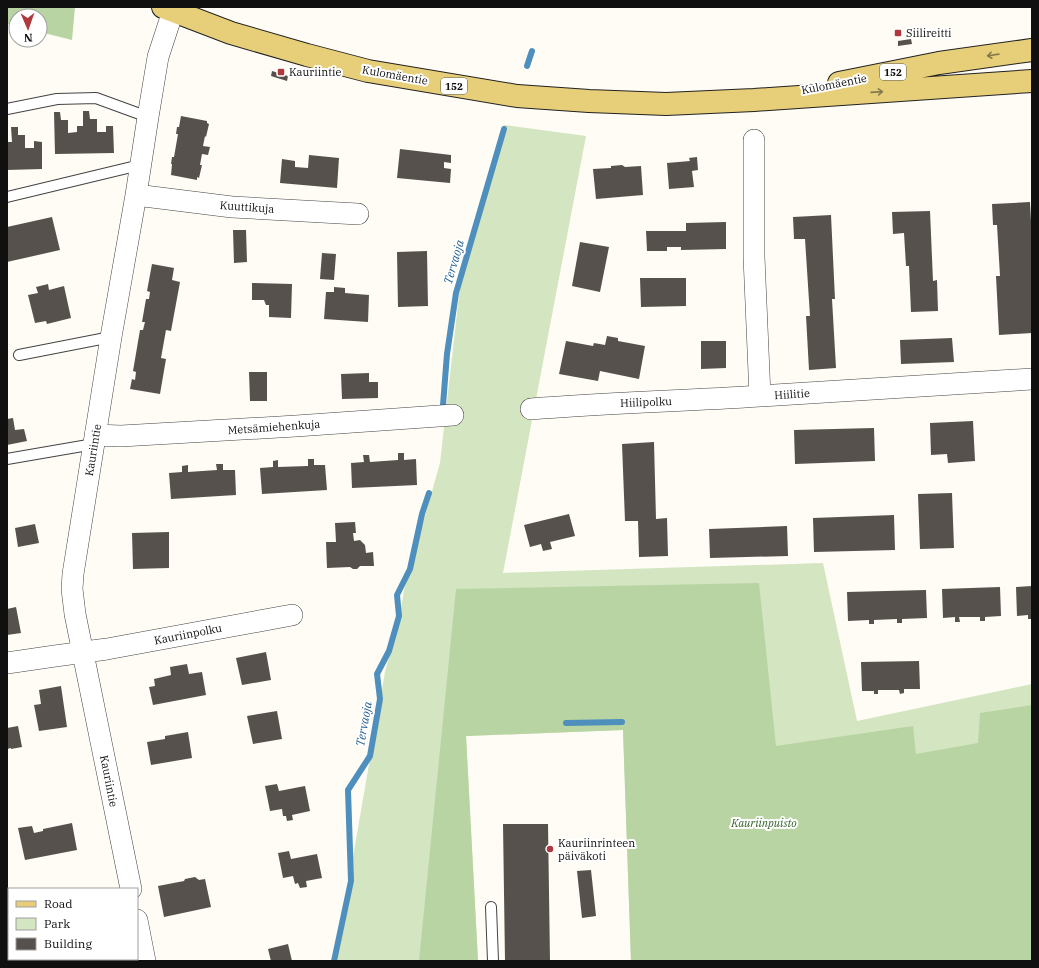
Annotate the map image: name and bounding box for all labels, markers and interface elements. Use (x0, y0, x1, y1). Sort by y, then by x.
north arrow (8, 8, 48, 48)
place label: Siilireitti (906, 26, 952, 40)
marker: Siilireitti (893, 28, 903, 38)
text: N (23, 31, 33, 45)
one-way arrow (987, 51, 1000, 59)
street label: Kulomäentie (361, 62, 429, 88)
road number: 152 (880, 64, 906, 80)
place label: Kauriintie (289, 65, 342, 79)
marker: Kauriintie (276, 67, 286, 77)
street label: Kulomäentie (800, 71, 868, 97)
road number: 152 (441, 78, 467, 94)
one-way arrow (870, 88, 883, 95)
street label: Kuuttikuja (219, 198, 275, 216)
water label: Tervaoja (440, 238, 467, 286)
street label: Hiilitie (774, 386, 810, 402)
street label: Hiilipolku (620, 394, 672, 410)
street label: Metsämiehenkuja (227, 417, 321, 437)
street label: Kauriintie (82, 423, 104, 477)
street label: Kauriinpolku (153, 621, 223, 647)
water label: Tervaoja (352, 700, 375, 748)
street label: Kauriintie (97, 754, 121, 808)
park label: Kauriinpuisto (730, 816, 797, 830)
place label: Kauriinrinteen päiväkoti (558, 836, 635, 863)
marker: Kauriinrinteen päiväkoti (545, 844, 555, 854)
legend (8, 888, 138, 960)
text: Road (44, 896, 73, 911)
text: Park (44, 916, 70, 931)
text: Building (44, 936, 92, 951)

